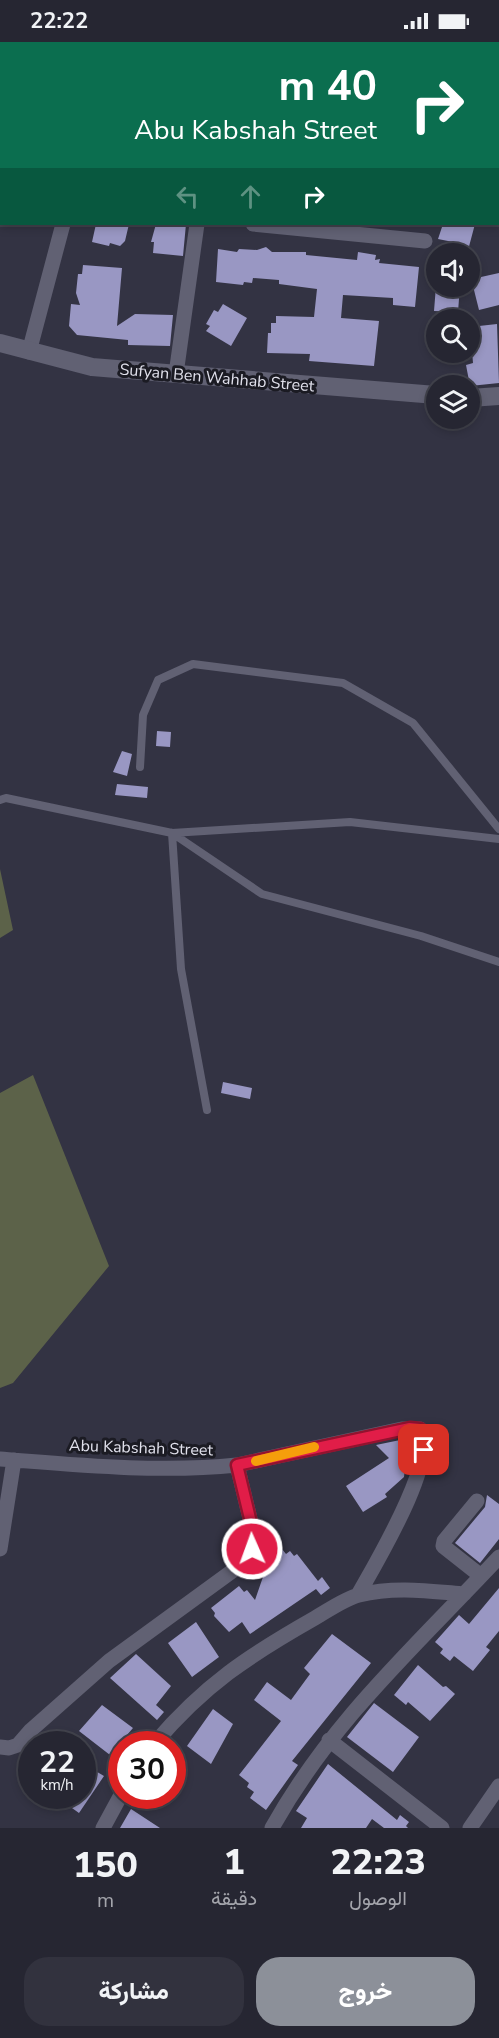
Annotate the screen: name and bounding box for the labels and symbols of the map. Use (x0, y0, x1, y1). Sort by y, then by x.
street label: Sufyan Ben Wahhab Street (119, 359, 316, 397)
pin (398, 1424, 449, 1475)
street label: Abu Kabshah Street (69, 1434, 214, 1462)
position arrow (220, 1517, 284, 1581)
speed limit sign: 30 (108, 1731, 186, 1809)

